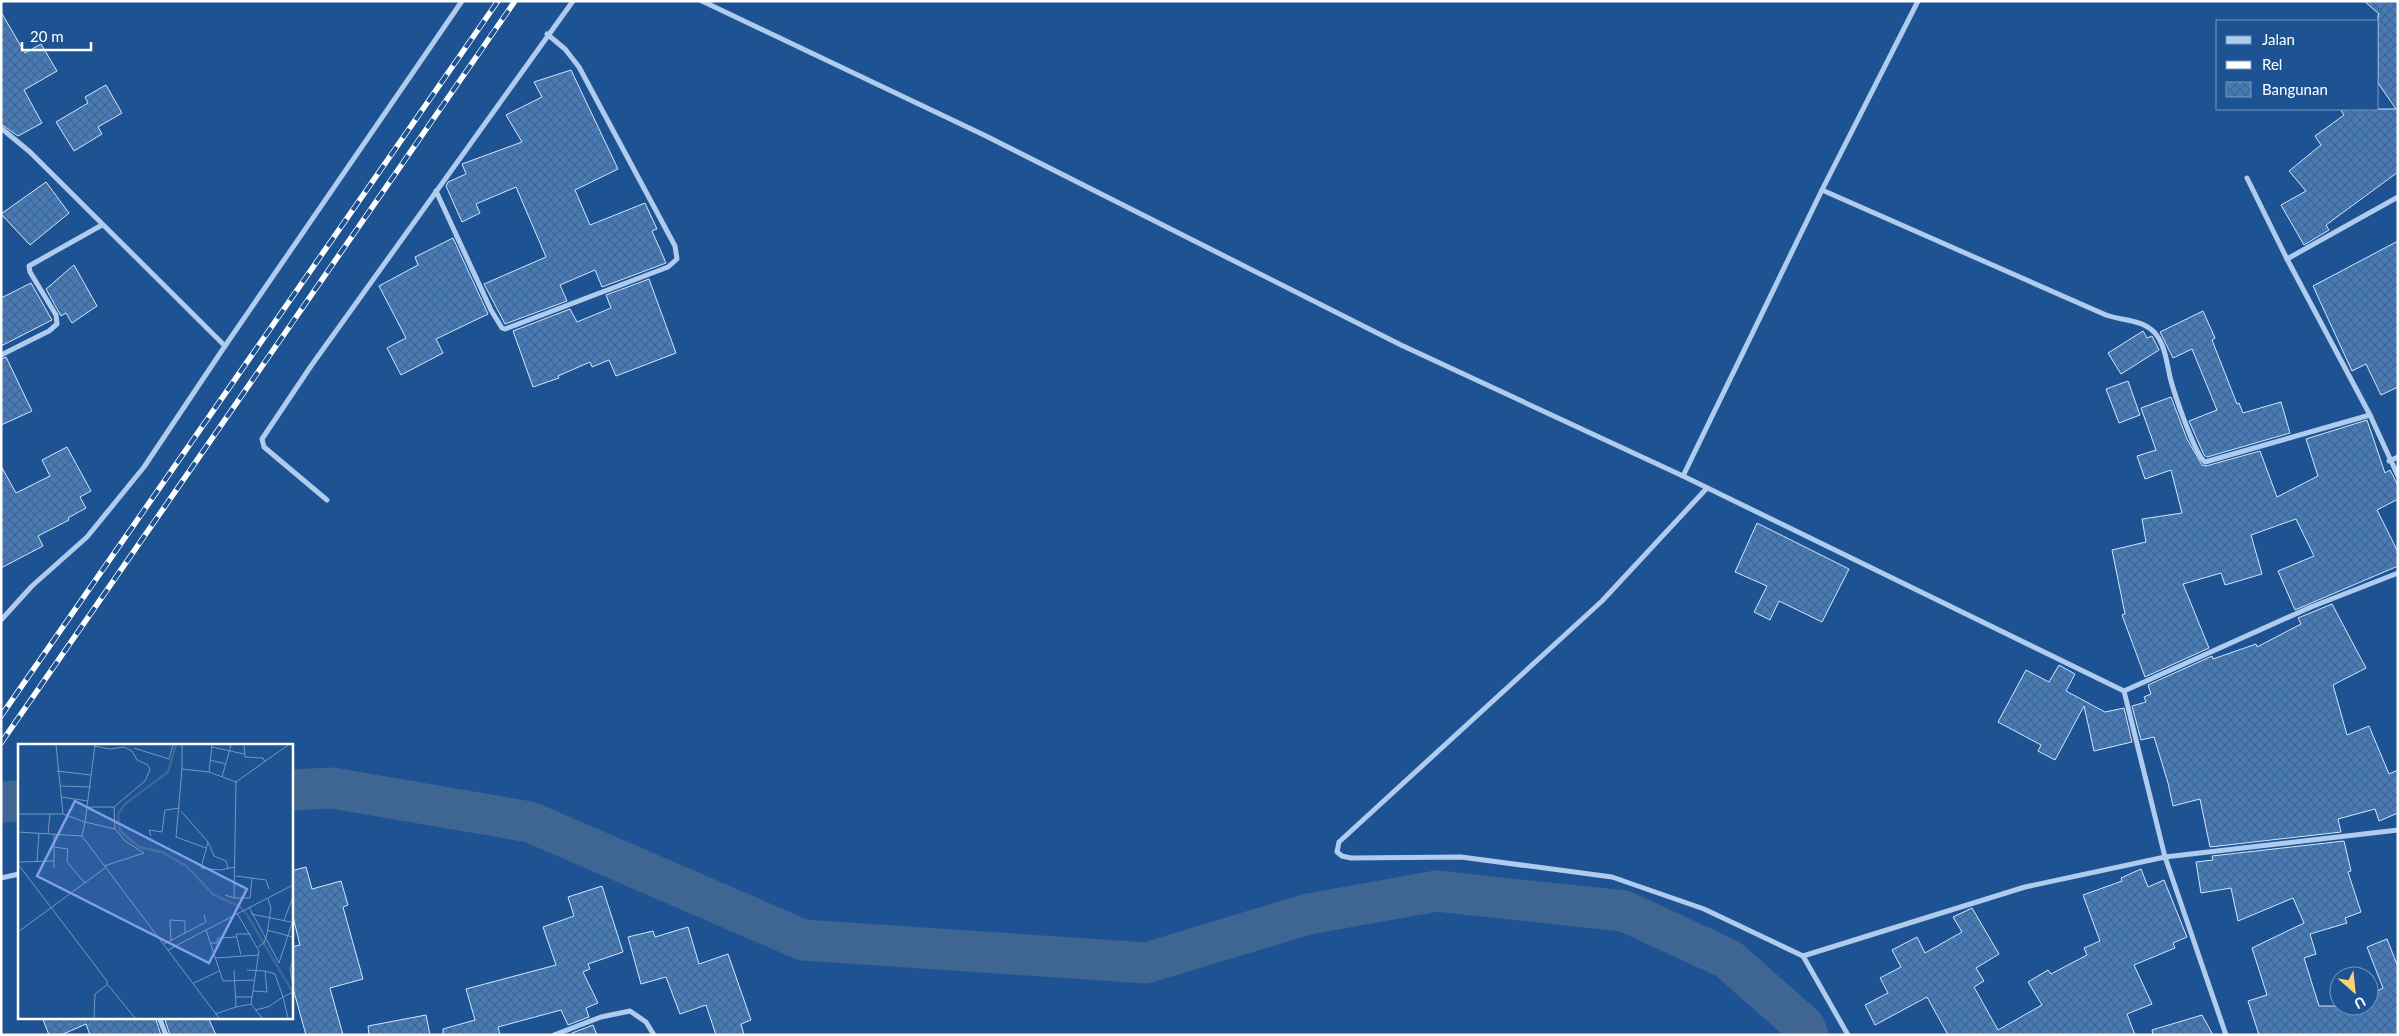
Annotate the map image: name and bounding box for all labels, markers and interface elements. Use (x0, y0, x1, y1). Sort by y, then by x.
scale bar (22, 20, 91, 52)
legend (2216, 20, 2379, 110)
text: 20 m (30, 27, 64, 45)
text: Jalan (2262, 30, 2295, 48)
text: Rel (2262, 55, 2282, 73)
text: Bangunan (2262, 80, 2328, 98)
inset map (18, 744, 292, 1018)
north arrow (2329, 966, 2379, 1016)
text: U (2352, 993, 2369, 1013)

